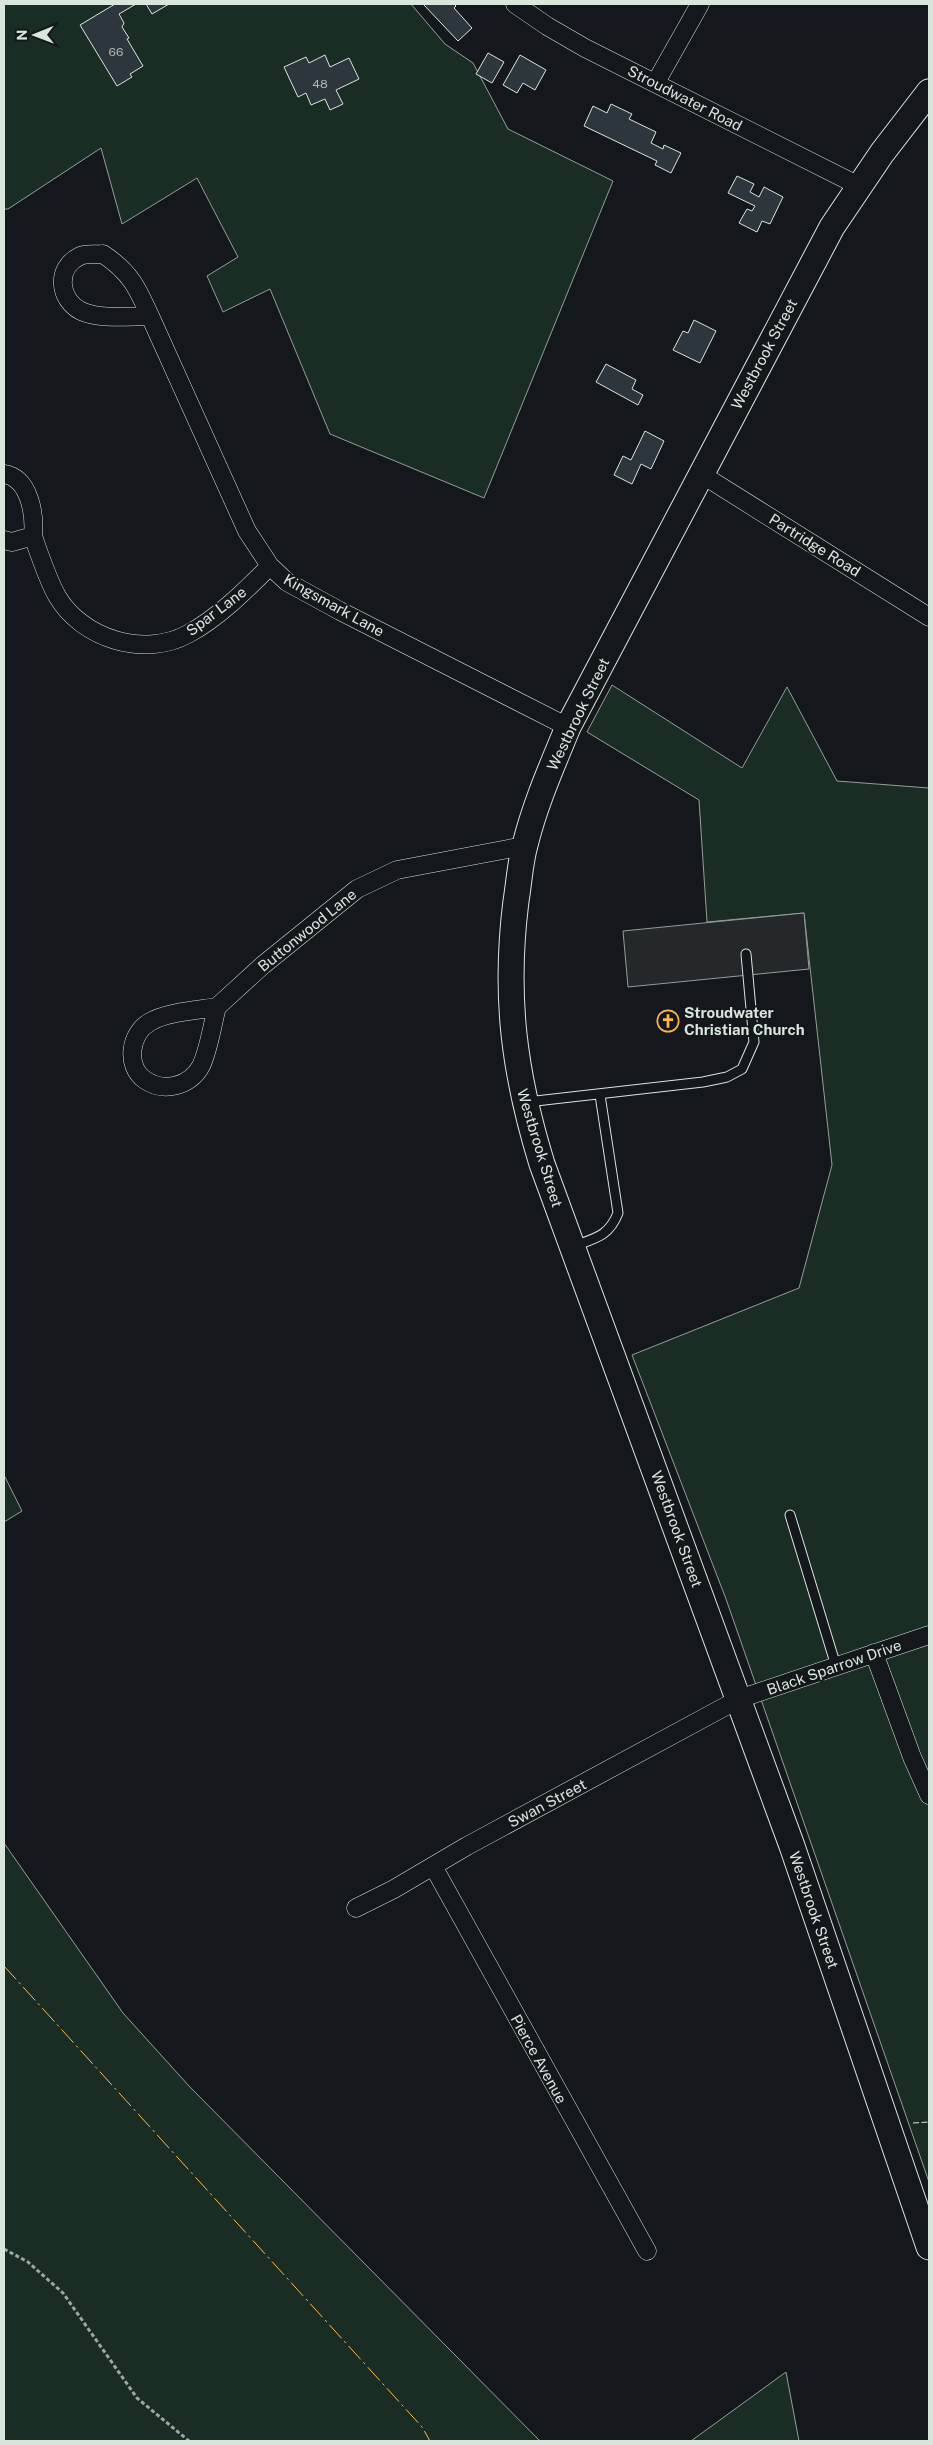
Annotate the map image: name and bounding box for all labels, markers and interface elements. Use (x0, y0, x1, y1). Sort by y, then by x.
north arrow (10, 10, 60, 60)
text: N (14, 30, 30, 41)
house number: 66 (109, 45, 123, 59)
street label: Stroudwater Road (625, 62, 745, 134)
house number: 48 (312, 77, 328, 91)
street label: Westbrook Street (728, 296, 800, 412)
street label: Partridge Road (766, 510, 864, 580)
street label: Kingsmark Lane (281, 570, 387, 640)
street label: Spar Lane (183, 583, 249, 639)
street label: Westbrook Street (543, 655, 613, 773)
street label: Buttonwood Lane (254, 885, 360, 975)
place label: Stroudwater Christian Church (684, 1004, 805, 1038)
church icon: Stroudwater Christian Church (656, 1009, 680, 1033)
street label: Westbrook Street (514, 1087, 566, 1209)
street label: Westbrook Street (648, 1468, 706, 1590)
street label: Black Sparrow Drive (764, 1636, 904, 1698)
street label: Swan Street (505, 1775, 589, 1831)
street label: Westbrook Street (786, 1849, 842, 1971)
street label: Pierce Avenue (508, 2012, 570, 2106)

